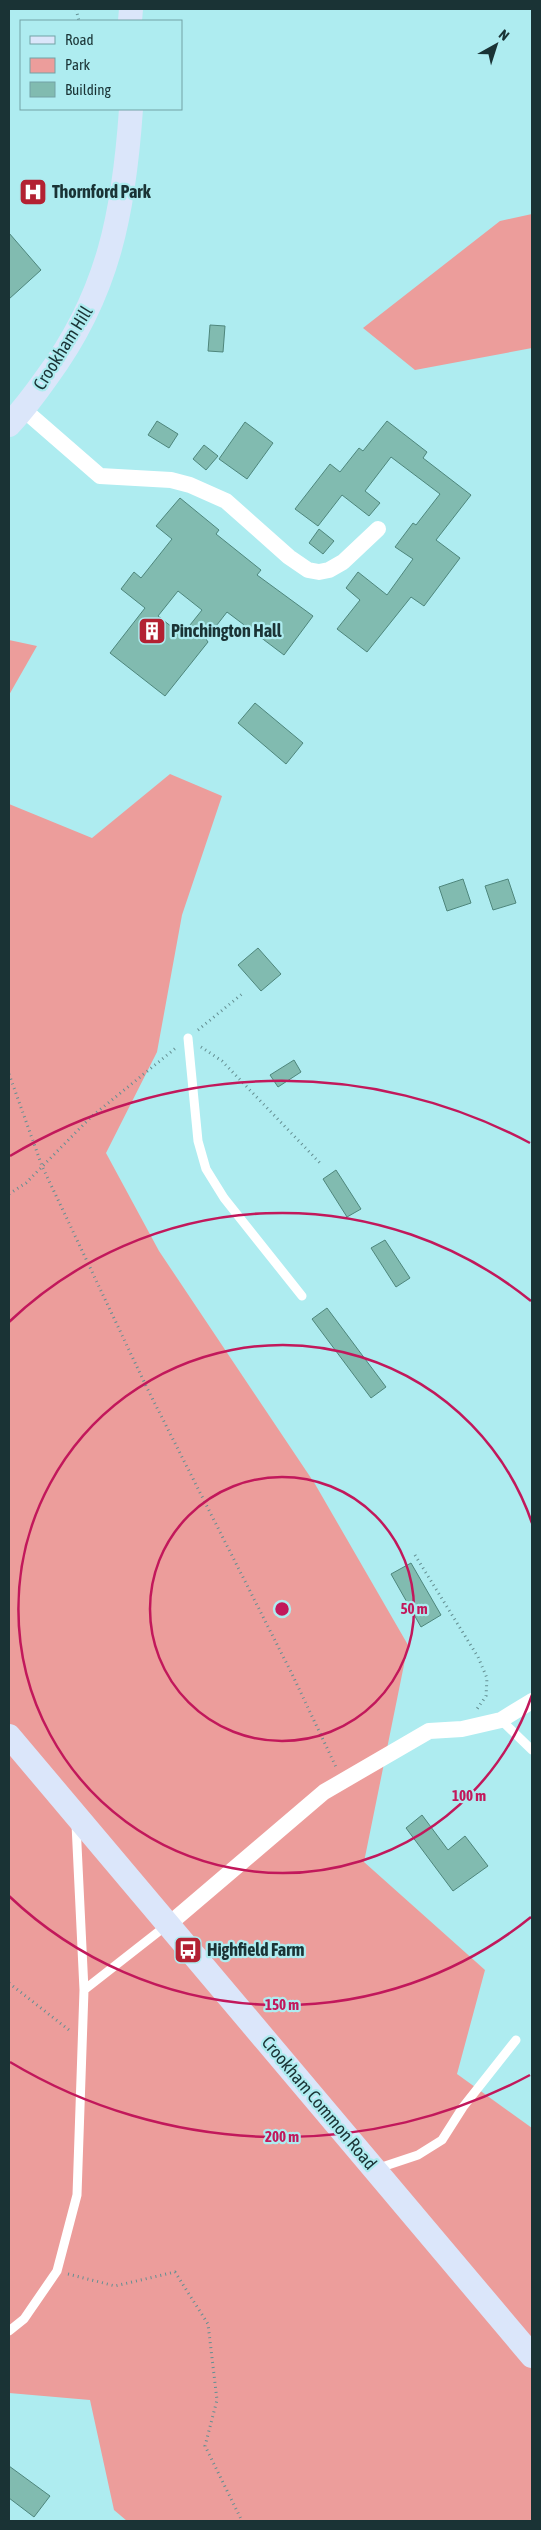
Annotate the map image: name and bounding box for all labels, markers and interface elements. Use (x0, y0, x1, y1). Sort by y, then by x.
legend (20, 20, 182, 110)
north arrow (471, 20, 521, 70)
text: N (496, 26, 512, 44)
text: Road (65, 31, 94, 48)
text: Park (65, 56, 90, 73)
text: Building (65, 81, 111, 98)
hospital icon: Thornford Park (18, 177, 48, 207)
place label: Thornford Park (52, 181, 152, 202)
street label: Crookham Hill (29, 302, 97, 394)
building icon: Pinchington Hall (137, 616, 167, 646)
place label: Pinchington Hall (171, 620, 282, 641)
centre of rings (273, 1600, 291, 1618)
text: 50 m (401, 1600, 428, 1617)
text: 100 m (452, 1787, 486, 1804)
bus stop icon: Highfield Farm (173, 1935, 203, 1965)
place label: Highfield Farm (207, 1939, 305, 1960)
text: 150 m (265, 1996, 299, 2013)
street label: Crookham Common Road (258, 2032, 381, 2174)
text: 200 m (265, 2128, 299, 2145)

